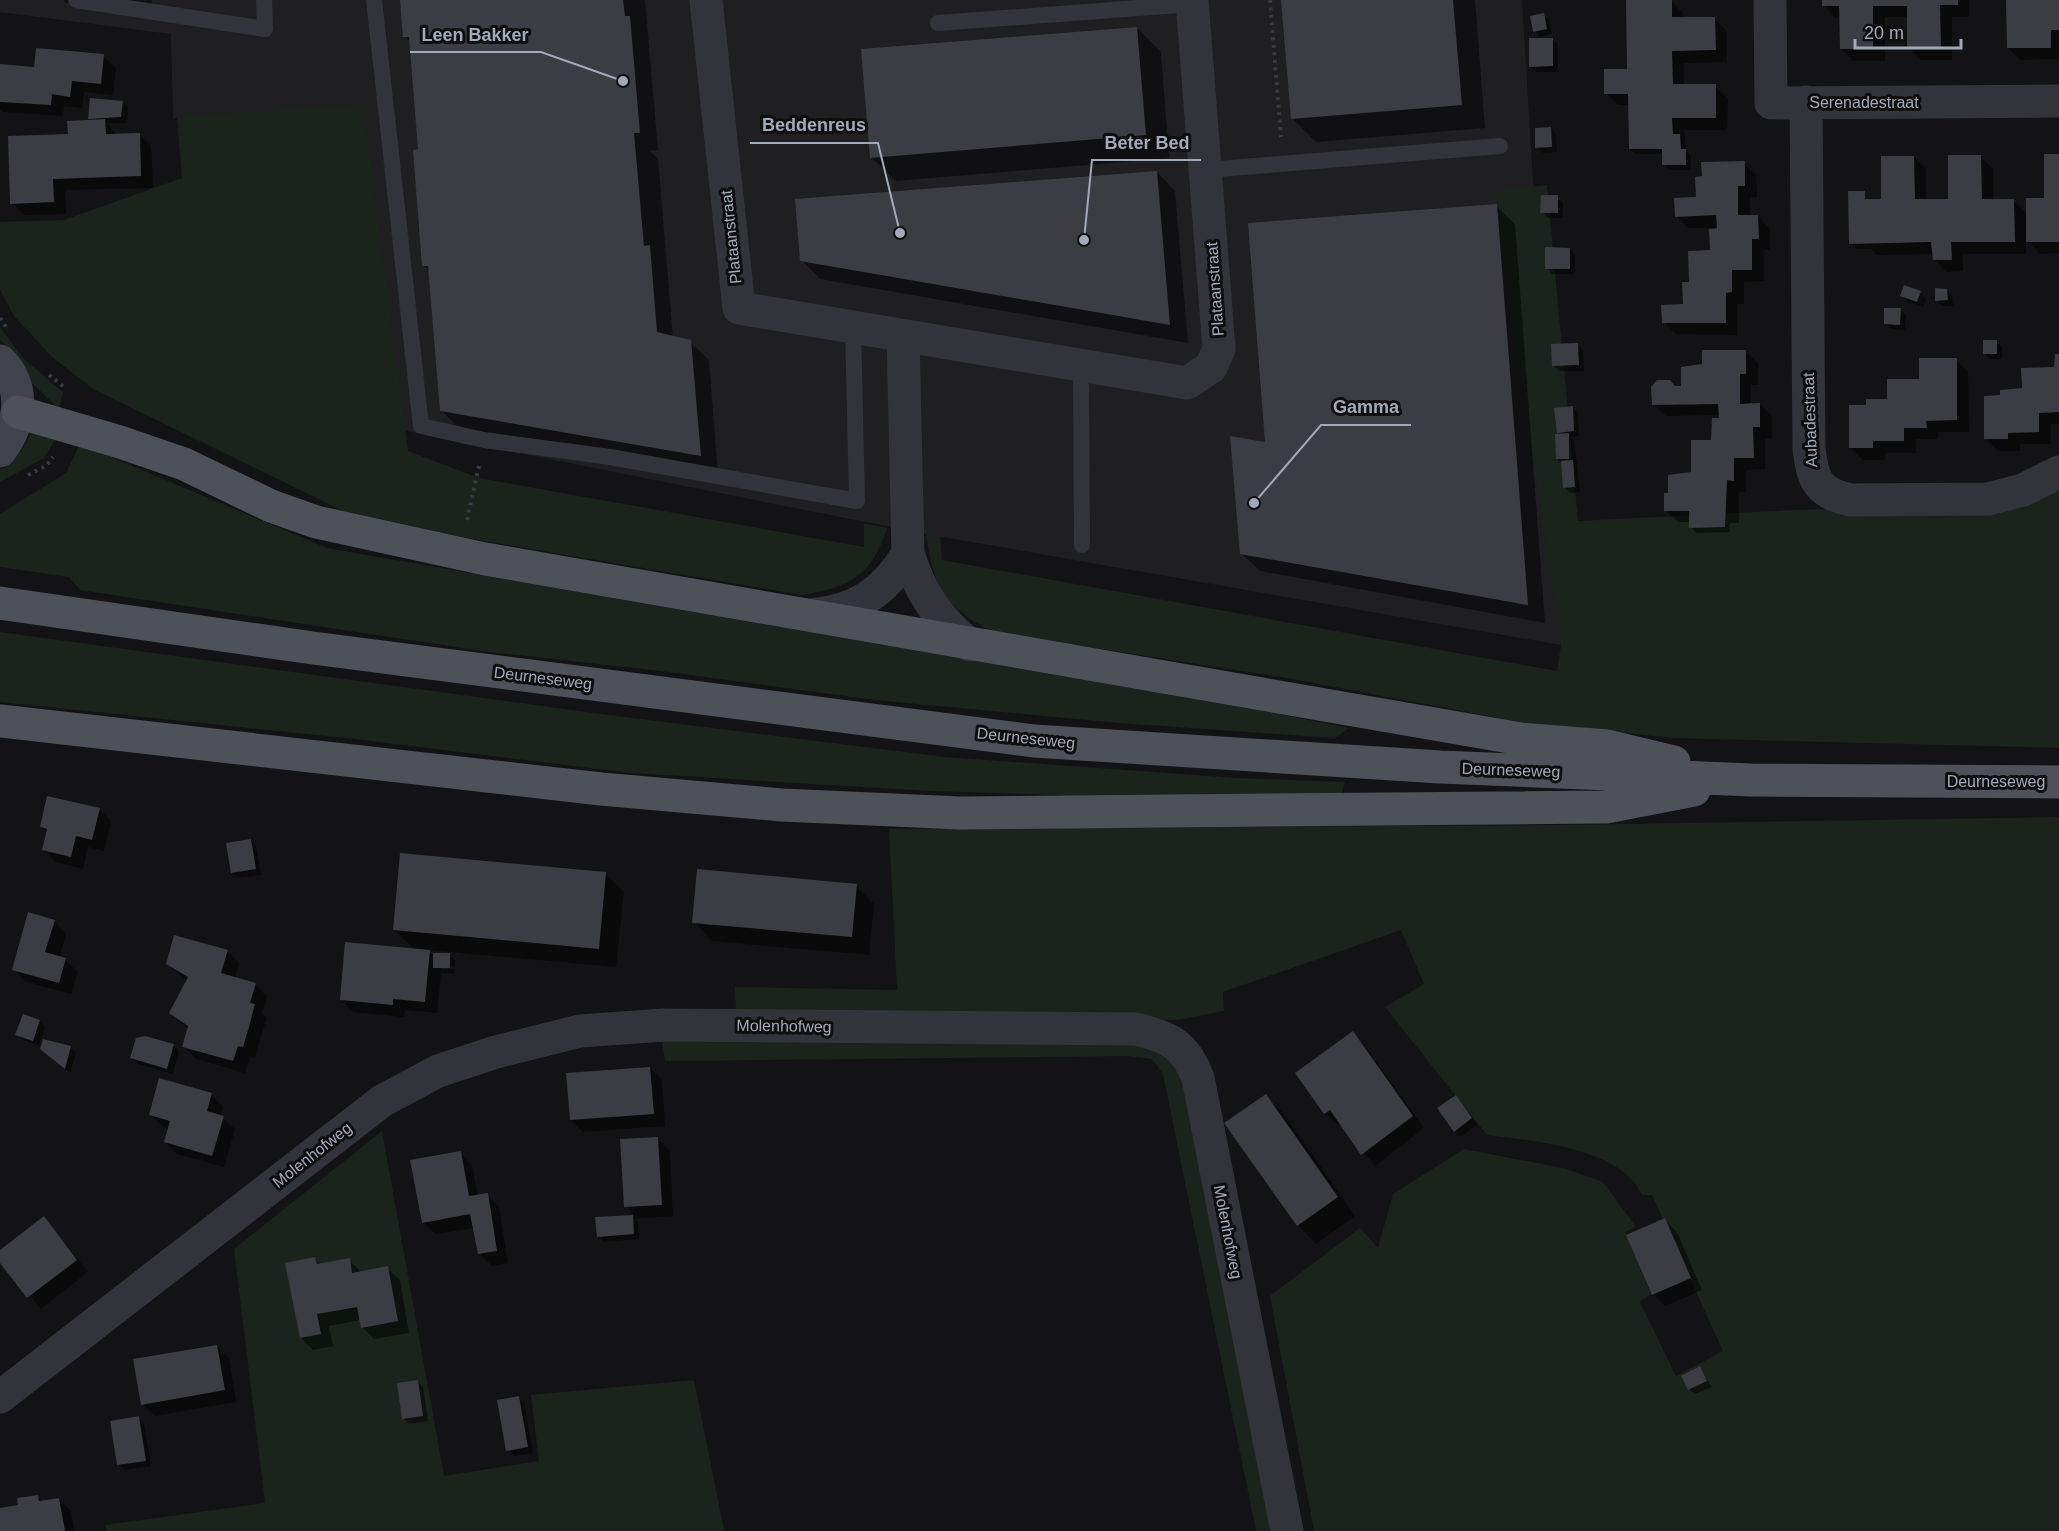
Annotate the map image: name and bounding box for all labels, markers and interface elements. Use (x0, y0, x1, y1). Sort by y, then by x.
scale bar (1855, 12, 1962, 50)
callout: Leen Bakker (410, 16, 541, 52)
text: 20 m (1864, 23, 1904, 43)
text: Leen Bakker (421, 25, 529, 45)
street label: Serenadestraat (1809, 94, 1919, 111)
callout: Beddenreus (750, 107, 878, 143)
text: Beddenreus (762, 115, 866, 135)
callout: Beter Bed (1092, 124, 1201, 160)
text: Beter Bed (1104, 133, 1190, 153)
street label: Plataanstraat (718, 189, 744, 285)
street label: Plataanstraat (1203, 241, 1227, 337)
street label: Aubadestraat (1800, 372, 1820, 468)
callout: Gamma (1321, 389, 1411, 425)
text: Gamma (1333, 397, 1400, 417)
street label: Deurneseweg (493, 664, 593, 692)
street label: Deurneseweg (976, 724, 1076, 752)
street label: Deurneseweg (1461, 760, 1561, 780)
street label: Deurneseweg (1947, 773, 2045, 790)
street label: Molenhofweg (736, 1017, 832, 1035)
street label: Molenhofweg (269, 1119, 355, 1191)
street label: Molenhofweg (1211, 1184, 1245, 1280)

